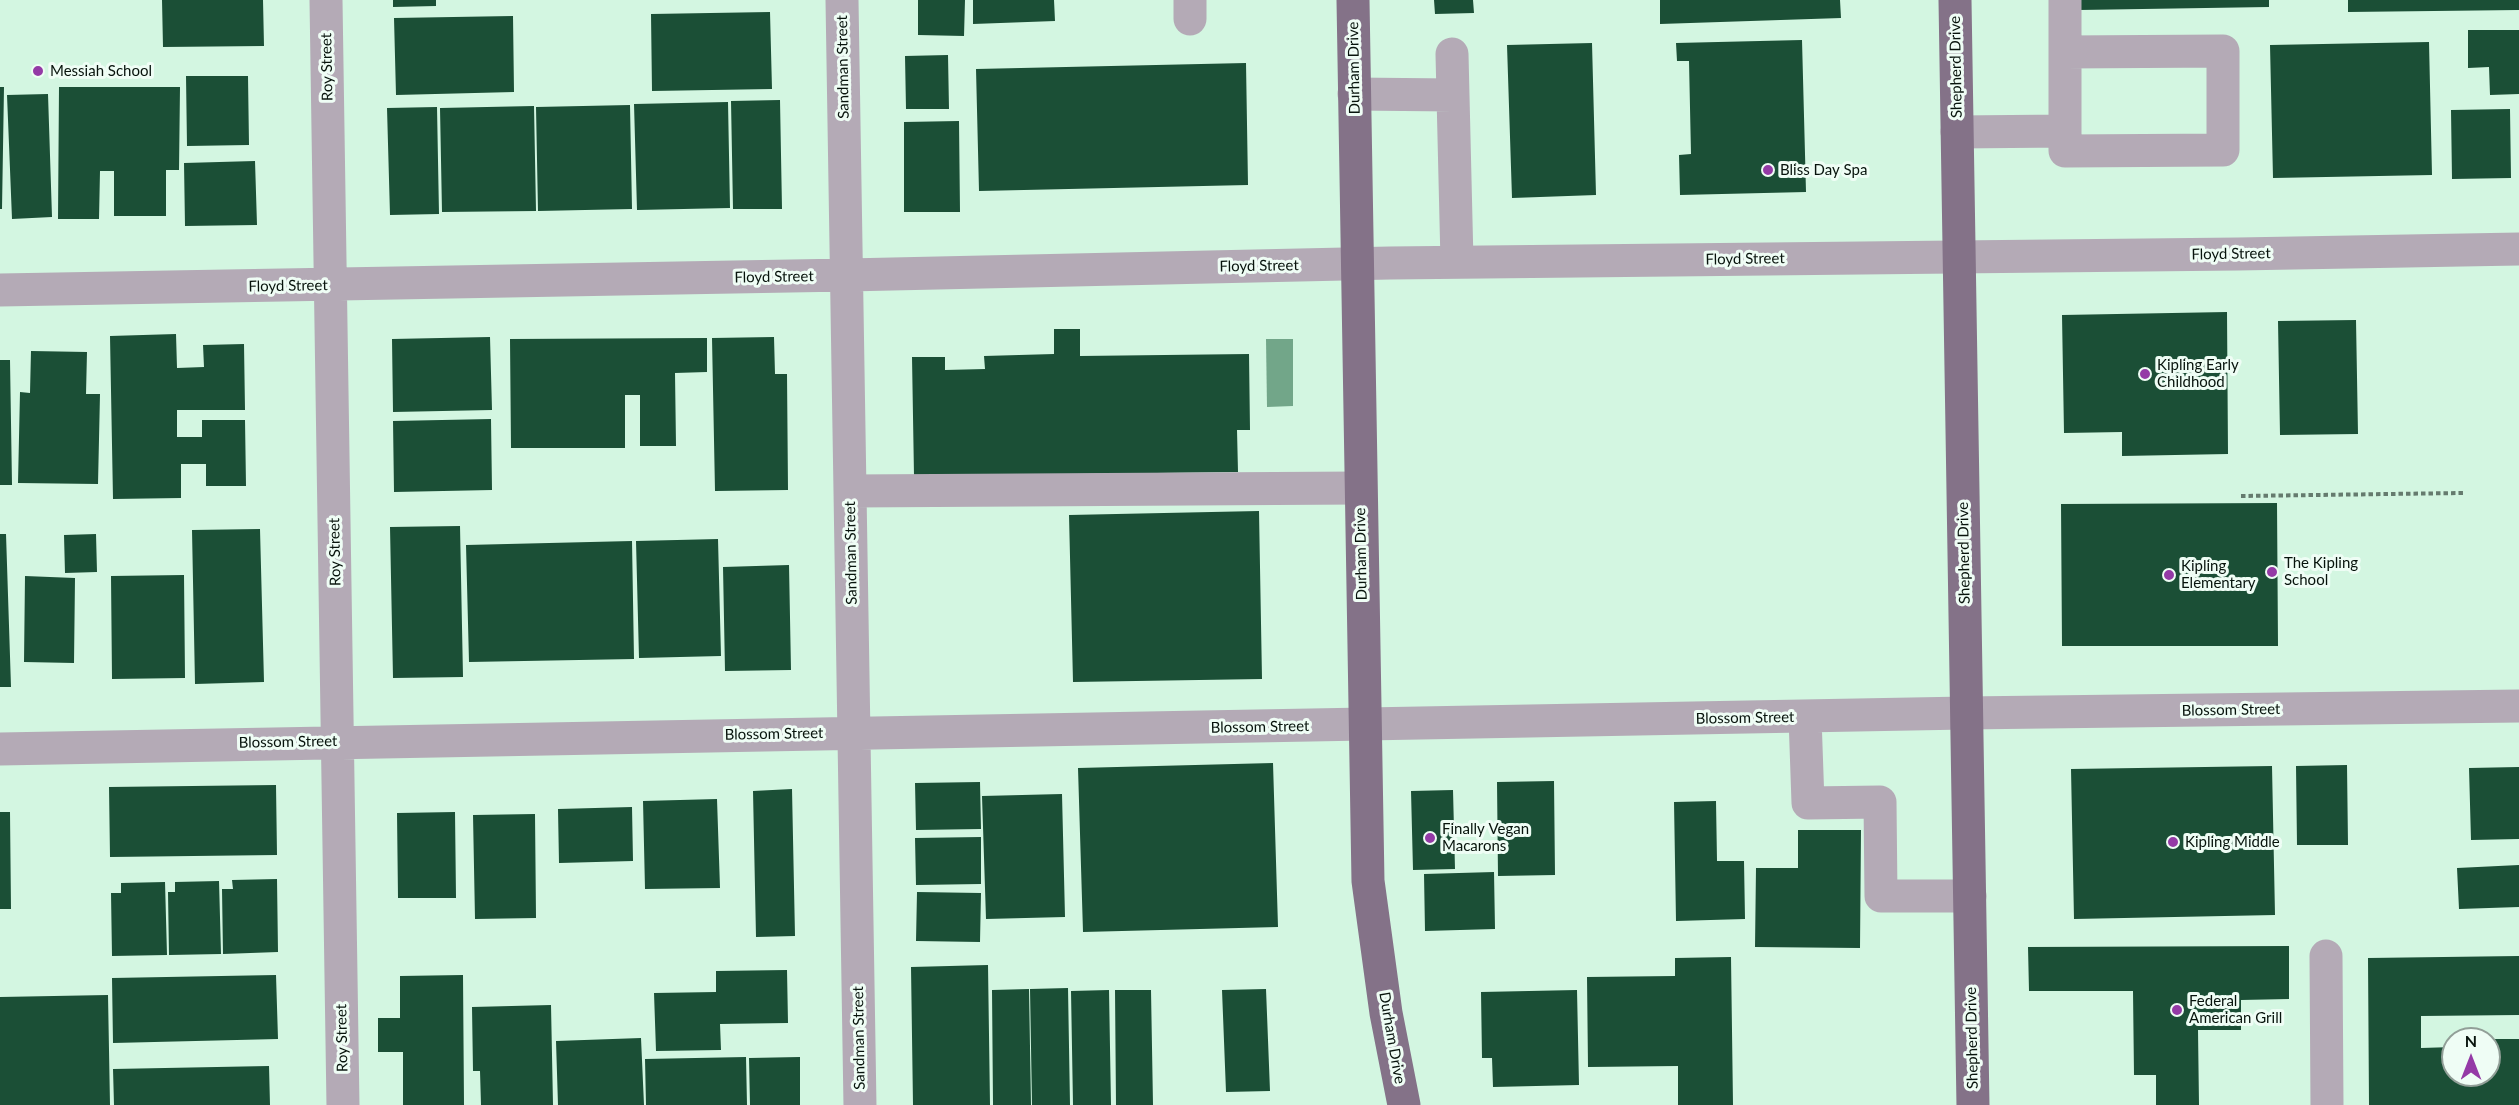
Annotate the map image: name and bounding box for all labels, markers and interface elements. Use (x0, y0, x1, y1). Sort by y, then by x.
street label: Sandman Street (833, 15, 853, 119)
street label: Shepherd Drive (1946, 16, 1966, 118)
street label: Durham Drive (1344, 21, 1364, 115)
street label: Roy Street (317, 33, 337, 101)
place label: Messiah School (50, 62, 152, 80)
marker: Messiah School (31, 64, 45, 78)
place label: Bliss Day Spa (1780, 161, 1867, 179)
marker: Bliss Day Spa (1761, 163, 1775, 177)
street label: Floyd Street (2191, 244, 2271, 264)
street label: Floyd Street (1705, 249, 1785, 269)
street label: Floyd Street (1219, 256, 1299, 276)
street label: Floyd Street (734, 267, 814, 287)
street label: Floyd Street (248, 276, 328, 296)
place label: Kipling Early Childhood (2157, 356, 2239, 391)
marker: Kipling Early Childhood (2138, 367, 2152, 381)
street label: Sandman Street (841, 501, 861, 605)
street label: Shepherd Drive (1954, 502, 1974, 604)
street label: Durham Drive (1351, 507, 1371, 601)
street label: Roy Street (325, 518, 345, 586)
place label: The Kipling School (2284, 554, 2358, 589)
place label: Kipling Elementary (2181, 557, 2256, 592)
marker: The Kipling School (2265, 565, 2279, 579)
marker: Kipling Elementary (2162, 568, 2176, 582)
street label: Blossom Street (2181, 700, 2281, 720)
street label: Blossom Street (1695, 708, 1795, 728)
street label: Blossom Street (1210, 717, 1310, 737)
street label: Blossom Street (724, 724, 824, 744)
street label: Blossom Street (238, 732, 338, 752)
place label: Finally Vegan Macarons (1442, 820, 1529, 855)
marker: Finally Vegan Macarons (1423, 831, 1437, 845)
place label: Kipling Middle (2185, 833, 2280, 851)
marker: Kipling Middle (2166, 835, 2180, 849)
street label: Sandman Street (849, 986, 869, 1090)
street label: Shepherd Drive (1962, 987, 1982, 1089)
street label: Durham Drive (1375, 991, 1409, 1085)
place label: Federal American Grill (2189, 992, 2282, 1027)
marker: Federal American Grill (2170, 1003, 2184, 1017)
street label: Roy Street (332, 1004, 352, 1072)
north arrow (2441, 1027, 2501, 1087)
text: N (2465, 1031, 2477, 1050)

